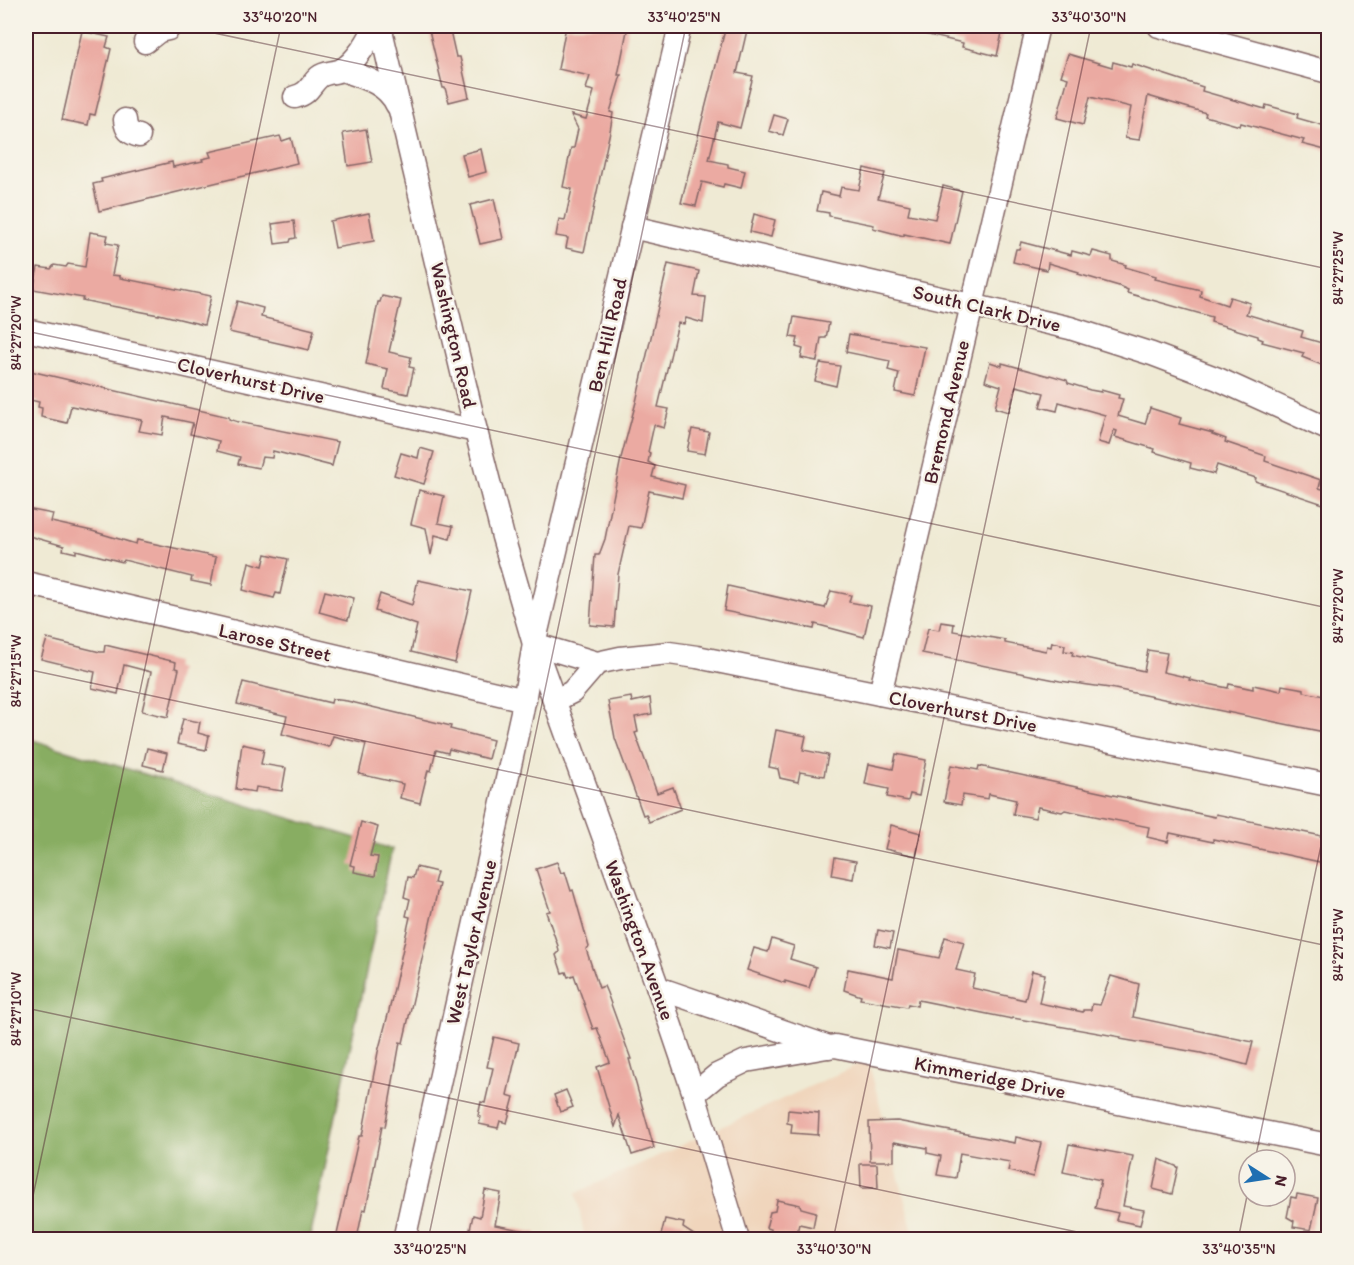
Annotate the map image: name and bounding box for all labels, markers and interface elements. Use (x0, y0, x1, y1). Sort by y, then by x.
text: 33°40'20"N (243, 8, 317, 26)
text: 33°40'25"N (647, 8, 721, 26)
text: 33°40'30"N (1052, 8, 1126, 26)
text: 84°27'25"W (1329, 231, 1347, 305)
street label: Washington Road (426, 260, 482, 410)
street label: Ben Hill Road (582, 275, 632, 395)
street label: South Clark Drive (911, 279, 1063, 337)
text: 84°27'20"W (7, 295, 25, 371)
street label: Bremond Avenue (918, 338, 974, 486)
street label: Cloverhurst Drive (175, 351, 327, 409)
text: 84°27'20"W (1329, 568, 1347, 644)
street label: Larose Street (216, 617, 334, 667)
text: 84°27'15"W (7, 634, 25, 707)
street label: Cloverhurst Drive (887, 685, 1039, 737)
street label: West Taylor Avenue (440, 857, 502, 1027)
street label: Washington Avenue (600, 857, 680, 1023)
text: 84°27'15"W (1329, 908, 1347, 981)
text: 84°27'10"W (7, 972, 25, 1046)
street label: Kimmeridge Drive (912, 1051, 1068, 1103)
north arrow (1237, 1148, 1297, 1208)
text: N (1271, 1174, 1292, 1188)
text: 33°40'25"N (393, 1240, 467, 1258)
text: 33°40'30"N (797, 1240, 871, 1258)
text: 33°40'35"N (1202, 1240, 1276, 1258)

